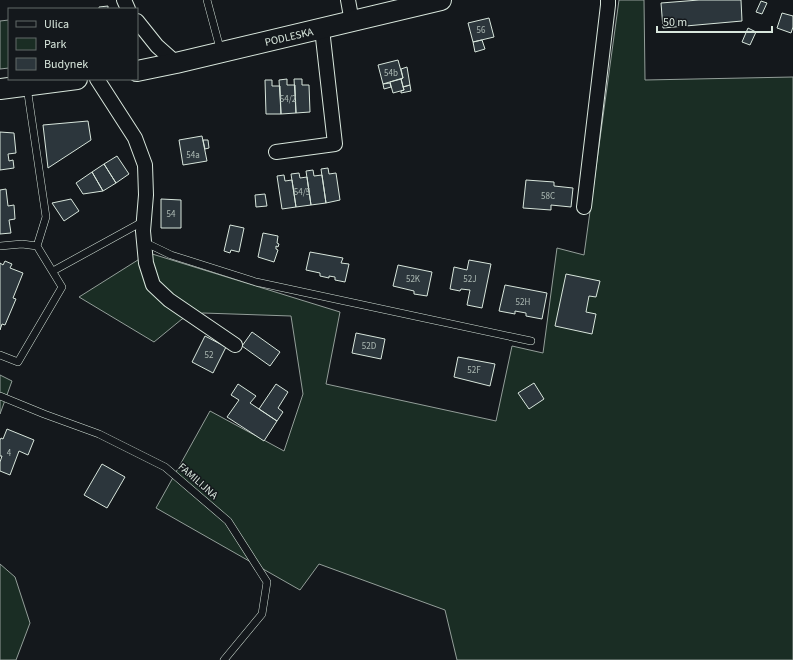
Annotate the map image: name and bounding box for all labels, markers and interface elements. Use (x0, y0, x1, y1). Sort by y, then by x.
legend (8, 8, 138, 80)
scale bar (657, 8, 772, 34)
text: 50 m (663, 14, 687, 31)
text: Ulica (44, 16, 69, 33)
street label: PODLESKA (263, 24, 315, 50)
house number: 56 (477, 24, 486, 37)
text: Park (44, 36, 66, 53)
text: Budynek (44, 56, 88, 73)
house number: 54b (384, 67, 398, 80)
house number: 54/2 (280, 93, 297, 106)
house number: 54a (186, 149, 200, 162)
house number: 54/5 (294, 186, 311, 199)
house number: 58C (541, 190, 555, 203)
house number: 54 (167, 208, 176, 221)
house number: 52K (406, 273, 421, 286)
house number: 52J (463, 273, 477, 286)
house number: 52H (516, 296, 531, 309)
house number: 52D (362, 340, 377, 353)
house number: 52 (205, 349, 214, 362)
house number: 52F (467, 364, 481, 377)
house number: 4 (7, 447, 12, 460)
street label: FAMILIJNA (175, 459, 221, 503)

